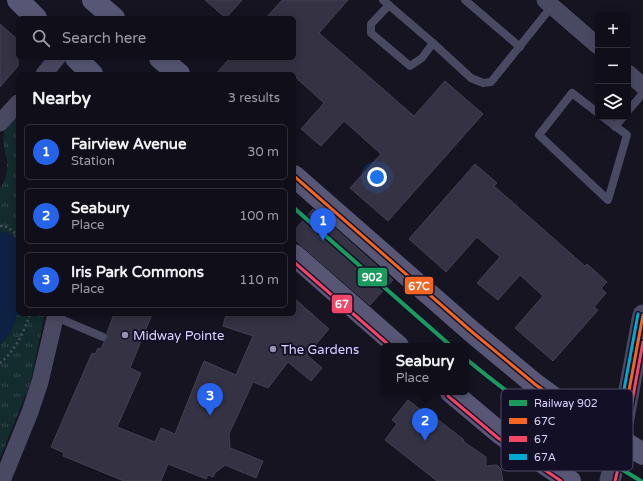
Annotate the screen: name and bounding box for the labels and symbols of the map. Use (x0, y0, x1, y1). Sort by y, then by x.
your location (367, 167, 387, 187)
pin: 1 (310, 208, 336, 241)
line badge: 902 (357, 267, 388, 287)
text: 902 (362, 271, 382, 284)
line badge: 67C (404, 276, 434, 295)
text: 67C (408, 280, 430, 293)
line badge: 67 (331, 294, 353, 314)
text: 67 (335, 298, 349, 311)
place label: Midway Pointe (133, 328, 224, 344)
marker: Midway Pointe (120, 330, 130, 340)
place label: The Gardens (281, 342, 359, 358)
marker: The Gardens (268, 344, 278, 354)
pin: 3 (197, 383, 223, 416)
legend (501, 389, 633, 471)
text: Railway 902 (534, 397, 598, 410)
pin: 2 (412, 408, 438, 441)
text: 67C (534, 415, 556, 428)
text: 67 (534, 433, 548, 446)
text: 67A (534, 451, 556, 464)

